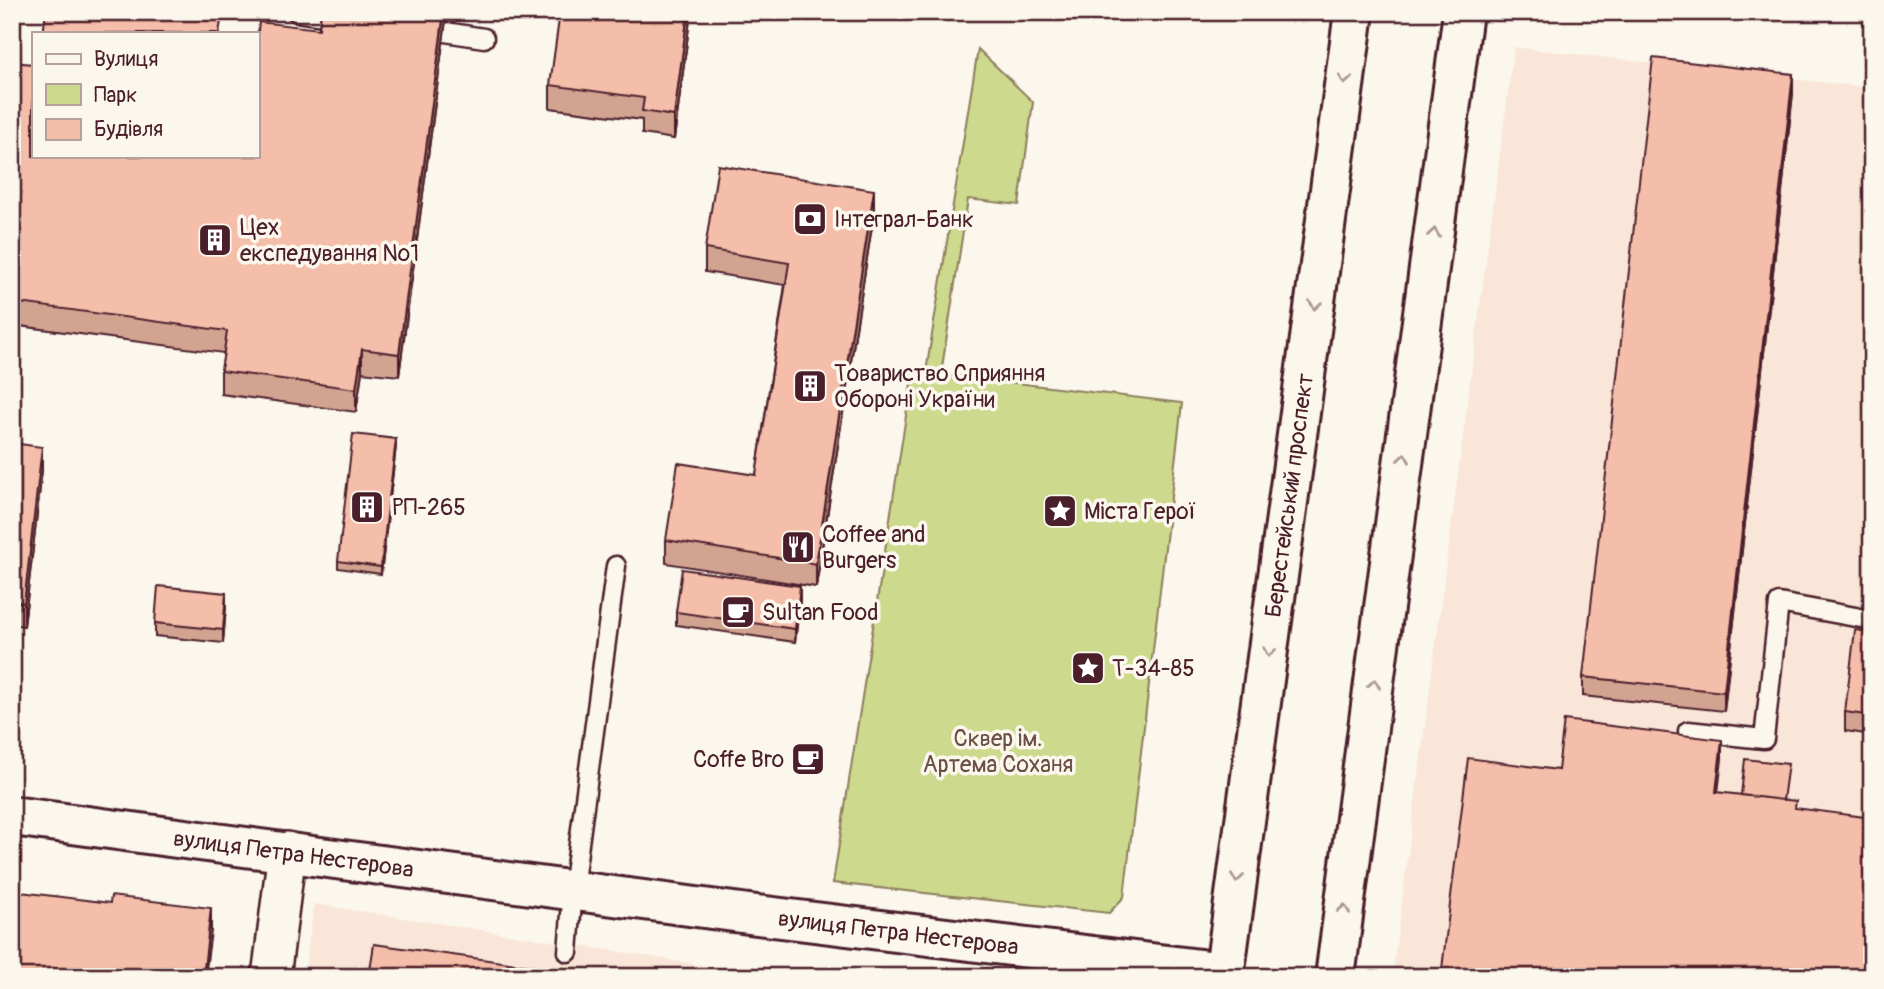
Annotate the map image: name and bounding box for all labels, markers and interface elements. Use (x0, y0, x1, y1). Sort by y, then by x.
legend (32, 32, 259, 158)
text: Вулиця (94, 46, 158, 73)
one-way arrow (1337, 74, 1352, 86)
text: Парк (94, 82, 137, 109)
text: Будівля (94, 116, 163, 143)
bank icon: Інтеграл-Банк (791, 200, 829, 238)
place label: Інтеграл-Банк (834, 205, 974, 234)
place label: Цех експедування №1 (240, 213, 419, 268)
building icon: Цех експедування №1 (196, 221, 234, 259)
one-way arrow (1427, 227, 1442, 238)
one-way arrow (1307, 300, 1322, 311)
place label: Товариство Сприяння Обороні України (834, 359, 1045, 414)
building icon: Товариство Сприяння Обороні України (791, 367, 829, 405)
street label: Берестейський проспект (1259, 371, 1320, 619)
one-way arrow (1397, 452, 1412, 464)
building icon: РП-265 (348, 488, 386, 526)
place icon: Міста Герої (1041, 492, 1079, 530)
place label: РП-265 (392, 493, 466, 522)
place label: Міста Герої (1084, 497, 1196, 526)
place label: Coffee and Burgers (822, 520, 926, 575)
restaurant icon: Coffee and Burgers (779, 528, 817, 566)
cafe icon: Sultan Food (719, 593, 757, 631)
place label: Sultan Food (762, 598, 878, 627)
one-way arrow (1261, 647, 1276, 658)
place icon: Т-34-85 (1069, 649, 1107, 687)
place label: Т-34-85 (1112, 654, 1195, 683)
one-way arrow (1367, 678, 1382, 689)
park label: Сквер ім. Артема Соханя (923, 724, 1073, 779)
cafe icon: Coffe Bro (789, 740, 827, 778)
place label: Coffe Bro (693, 745, 784, 774)
street label: вулиця Петра Нестерова (171, 824, 415, 884)
one-way arrow (1230, 872, 1245, 884)
one-way arrow (1337, 903, 1352, 915)
street label: вулиця Петра Нестерова (776, 904, 1020, 962)

